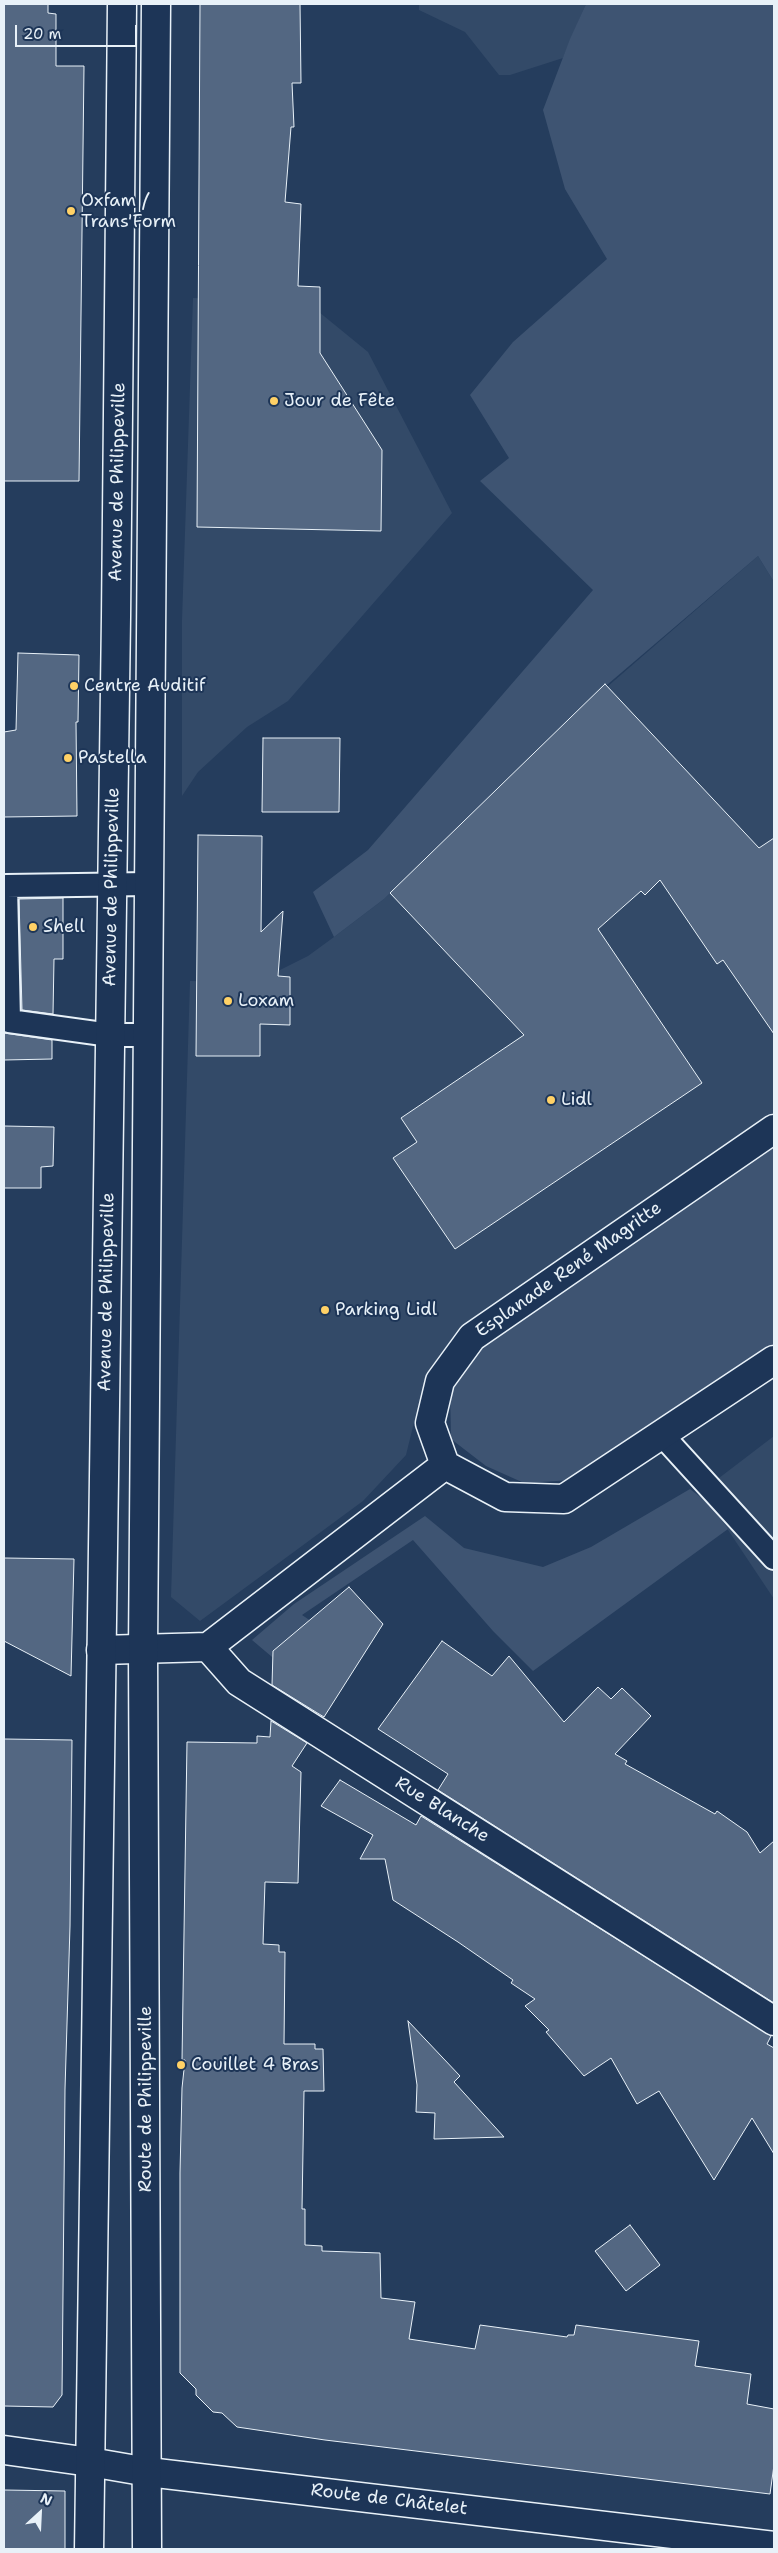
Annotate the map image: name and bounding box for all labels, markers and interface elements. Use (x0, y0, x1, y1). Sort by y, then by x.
scale bar (18, 15, 140, 47)
text: 20 m (23, 24, 62, 44)
place label: Oxfam / Trans'Form (81, 190, 176, 232)
marker: Oxfam / Trans'Form (65, 205, 77, 217)
street label: Avenue de Philippeville (105, 382, 131, 582)
place label: Jour de Fête (284, 390, 395, 412)
marker: Jour de Fête (268, 395, 280, 407)
place label: Centre Auditif (84, 675, 206, 697)
marker: Centre Auditif (68, 680, 80, 692)
place label: Pastella (78, 747, 147, 769)
marker: Pastella (62, 752, 74, 764)
street label: Avenue de Philippeville (99, 787, 125, 987)
place label: Shell (43, 916, 85, 938)
marker: Shell (27, 921, 39, 933)
place label: Loxam (238, 990, 294, 1012)
marker: Loxam (222, 995, 234, 1007)
place label: Lidl (561, 1089, 592, 1111)
marker: Lidl (545, 1094, 557, 1106)
street label: Avenue de Philippeville (94, 1192, 120, 1392)
street label: Esplanade René Magritte (472, 1198, 666, 1342)
place label: Parking Lidl (335, 1299, 437, 1321)
marker: Parking Lidl (319, 1304, 331, 1316)
street label: Rue Blanche (391, 1772, 493, 1848)
street label: Route de Philippeville (135, 2006, 157, 2192)
place label: Couillet 4 Bras (191, 2054, 319, 2076)
marker: Couillet 4 Bras (175, 2059, 187, 2071)
street label: Route de Châtelet (309, 2480, 469, 2520)
north arrow (15, 2488, 65, 2538)
text: N (38, 2489, 55, 2510)

